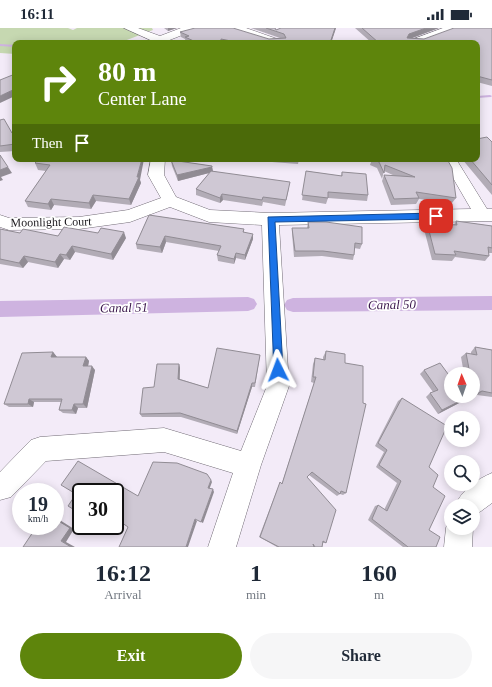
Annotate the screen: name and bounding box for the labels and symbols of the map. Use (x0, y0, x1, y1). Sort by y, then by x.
pin (419, 199, 453, 233)
street label: Moonlight Court (10, 214, 92, 230)
water label: Canal 50 (368, 297, 417, 312)
water label: Canal 51 (100, 300, 148, 315)
position arrow (257, 349, 299, 391)
north arrow (444, 367, 480, 403)
speed limit sign: 30 (72, 483, 124, 535)

